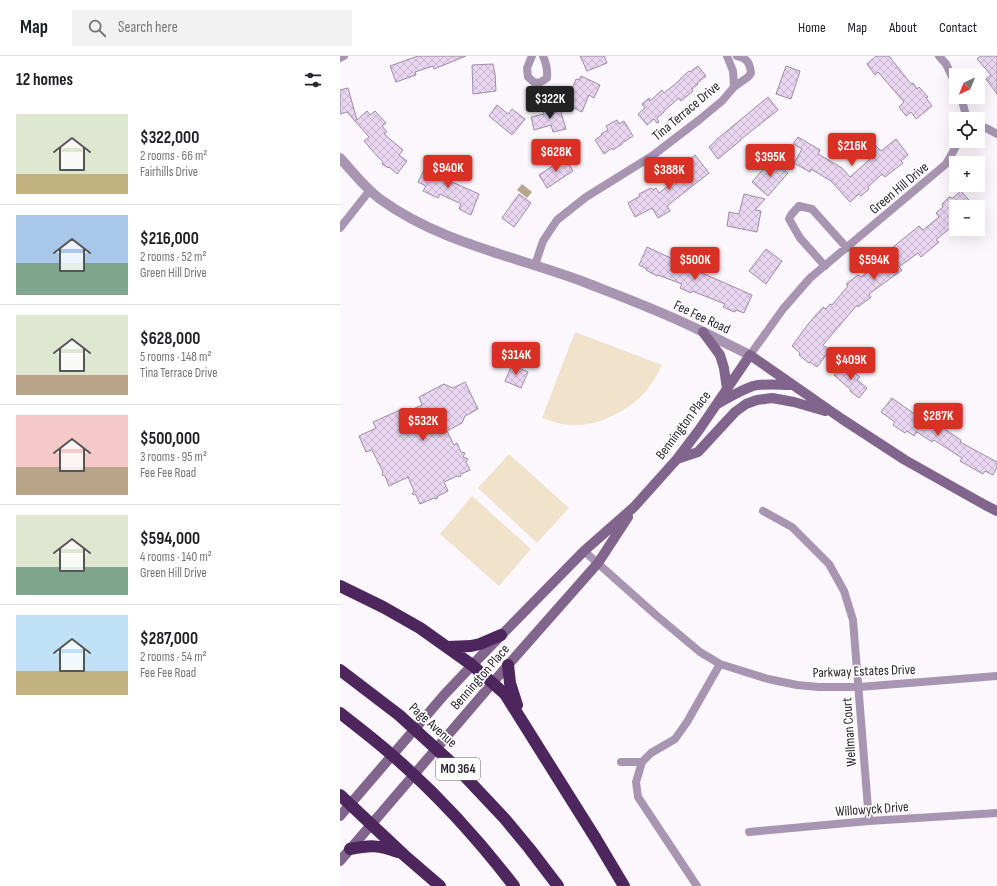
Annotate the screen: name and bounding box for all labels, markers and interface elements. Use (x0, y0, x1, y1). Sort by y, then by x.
search box (72, 10, 352, 46)
text: Map (20, 16, 48, 39)
icon: search (86, 17, 108, 39)
text: Search here (118, 18, 178, 37)
text: Home (798, 19, 826, 36)
text: Map (848, 19, 867, 36)
text: About (889, 19, 917, 36)
text: Contact (939, 19, 977, 36)
north arrow (949, 68, 985, 104)
map controls (949, 68, 985, 236)
icon: filters (302, 69, 324, 91)
text: 12 homes (16, 70, 73, 90)
street label: Tina Terrace Drive (649, 78, 723, 144)
pin: $322K (522, 86, 578, 120)
text: $322K (535, 91, 565, 107)
button: locate (949, 112, 985, 148)
text: $322,000 (140, 128, 199, 148)
icon: home (48, 130, 96, 178)
pin: $216K (824, 133, 880, 167)
text: $216K (837, 138, 867, 154)
pin: $628K (528, 139, 584, 173)
text: $628K (540, 144, 572, 160)
pin: $395K (742, 144, 798, 178)
text: 2 rooms · 66 m² (140, 148, 207, 164)
text: $395K (755, 149, 785, 165)
pin: $940K (420, 155, 476, 189)
button: + (949, 156, 985, 192)
pin: $388K (641, 157, 697, 191)
street label: Green Hill Drive (866, 158, 932, 218)
text: $940K (432, 160, 464, 176)
text: $388K (653, 162, 685, 178)
text: Fairhills Drive (140, 164, 198, 180)
button: − (949, 200, 985, 236)
text: $216,000 (140, 229, 199, 249)
icon: home (48, 231, 96, 279)
pin: $500K (667, 247, 723, 281)
pin: $594K (846, 247, 902, 281)
text: 2 rooms · 52 m² (140, 249, 207, 265)
text: $500K (679, 252, 711, 268)
text: $594K (859, 252, 889, 268)
text: Green Hill Drive (140, 265, 207, 281)
street label: Fee Fee Road (671, 297, 733, 338)
text: $628,000 (140, 329, 200, 349)
icon: home (48, 331, 96, 379)
pin: $314K (488, 342, 544, 376)
text: $314K (501, 347, 531, 363)
pin: $409K (823, 347, 879, 381)
text: 5 rooms · 148 m² (140, 349, 212, 365)
text: $409K (835, 352, 867, 368)
text: Tina Terrace Drive (140, 365, 217, 381)
street label: Bennington Place (652, 387, 714, 463)
pin: $287K (910, 403, 966, 437)
pin: $532K (395, 408, 451, 442)
text: $287K (923, 408, 953, 424)
text: $532K (408, 413, 438, 429)
text: $500,000 (140, 429, 200, 449)
icon: home (48, 431, 96, 479)
text: 3 rooms · 95 m² (140, 449, 207, 465)
text: Fee Fee Road (140, 465, 196, 481)
text: $594,000 (140, 529, 200, 549)
icon: home (48, 531, 96, 579)
text: 4 rooms · 140 m² (140, 549, 212, 565)
text: Green Hill Drive (140, 565, 207, 581)
text: $287,000 (140, 629, 198, 649)
icon: home (48, 631, 96, 679)
street label: Bennington Place (447, 641, 513, 713)
text: 2 rooms · 54 m² (140, 649, 207, 665)
street label: Parkway Estates Drive (812, 661, 916, 681)
text: Fee Fee Road (140, 665, 196, 681)
street label: Wellman Court (838, 697, 860, 767)
street label: Page Avenue (405, 699, 461, 751)
road number: MO 364 (436, 758, 480, 780)
street label: Willowyck Drive (835, 798, 909, 820)

